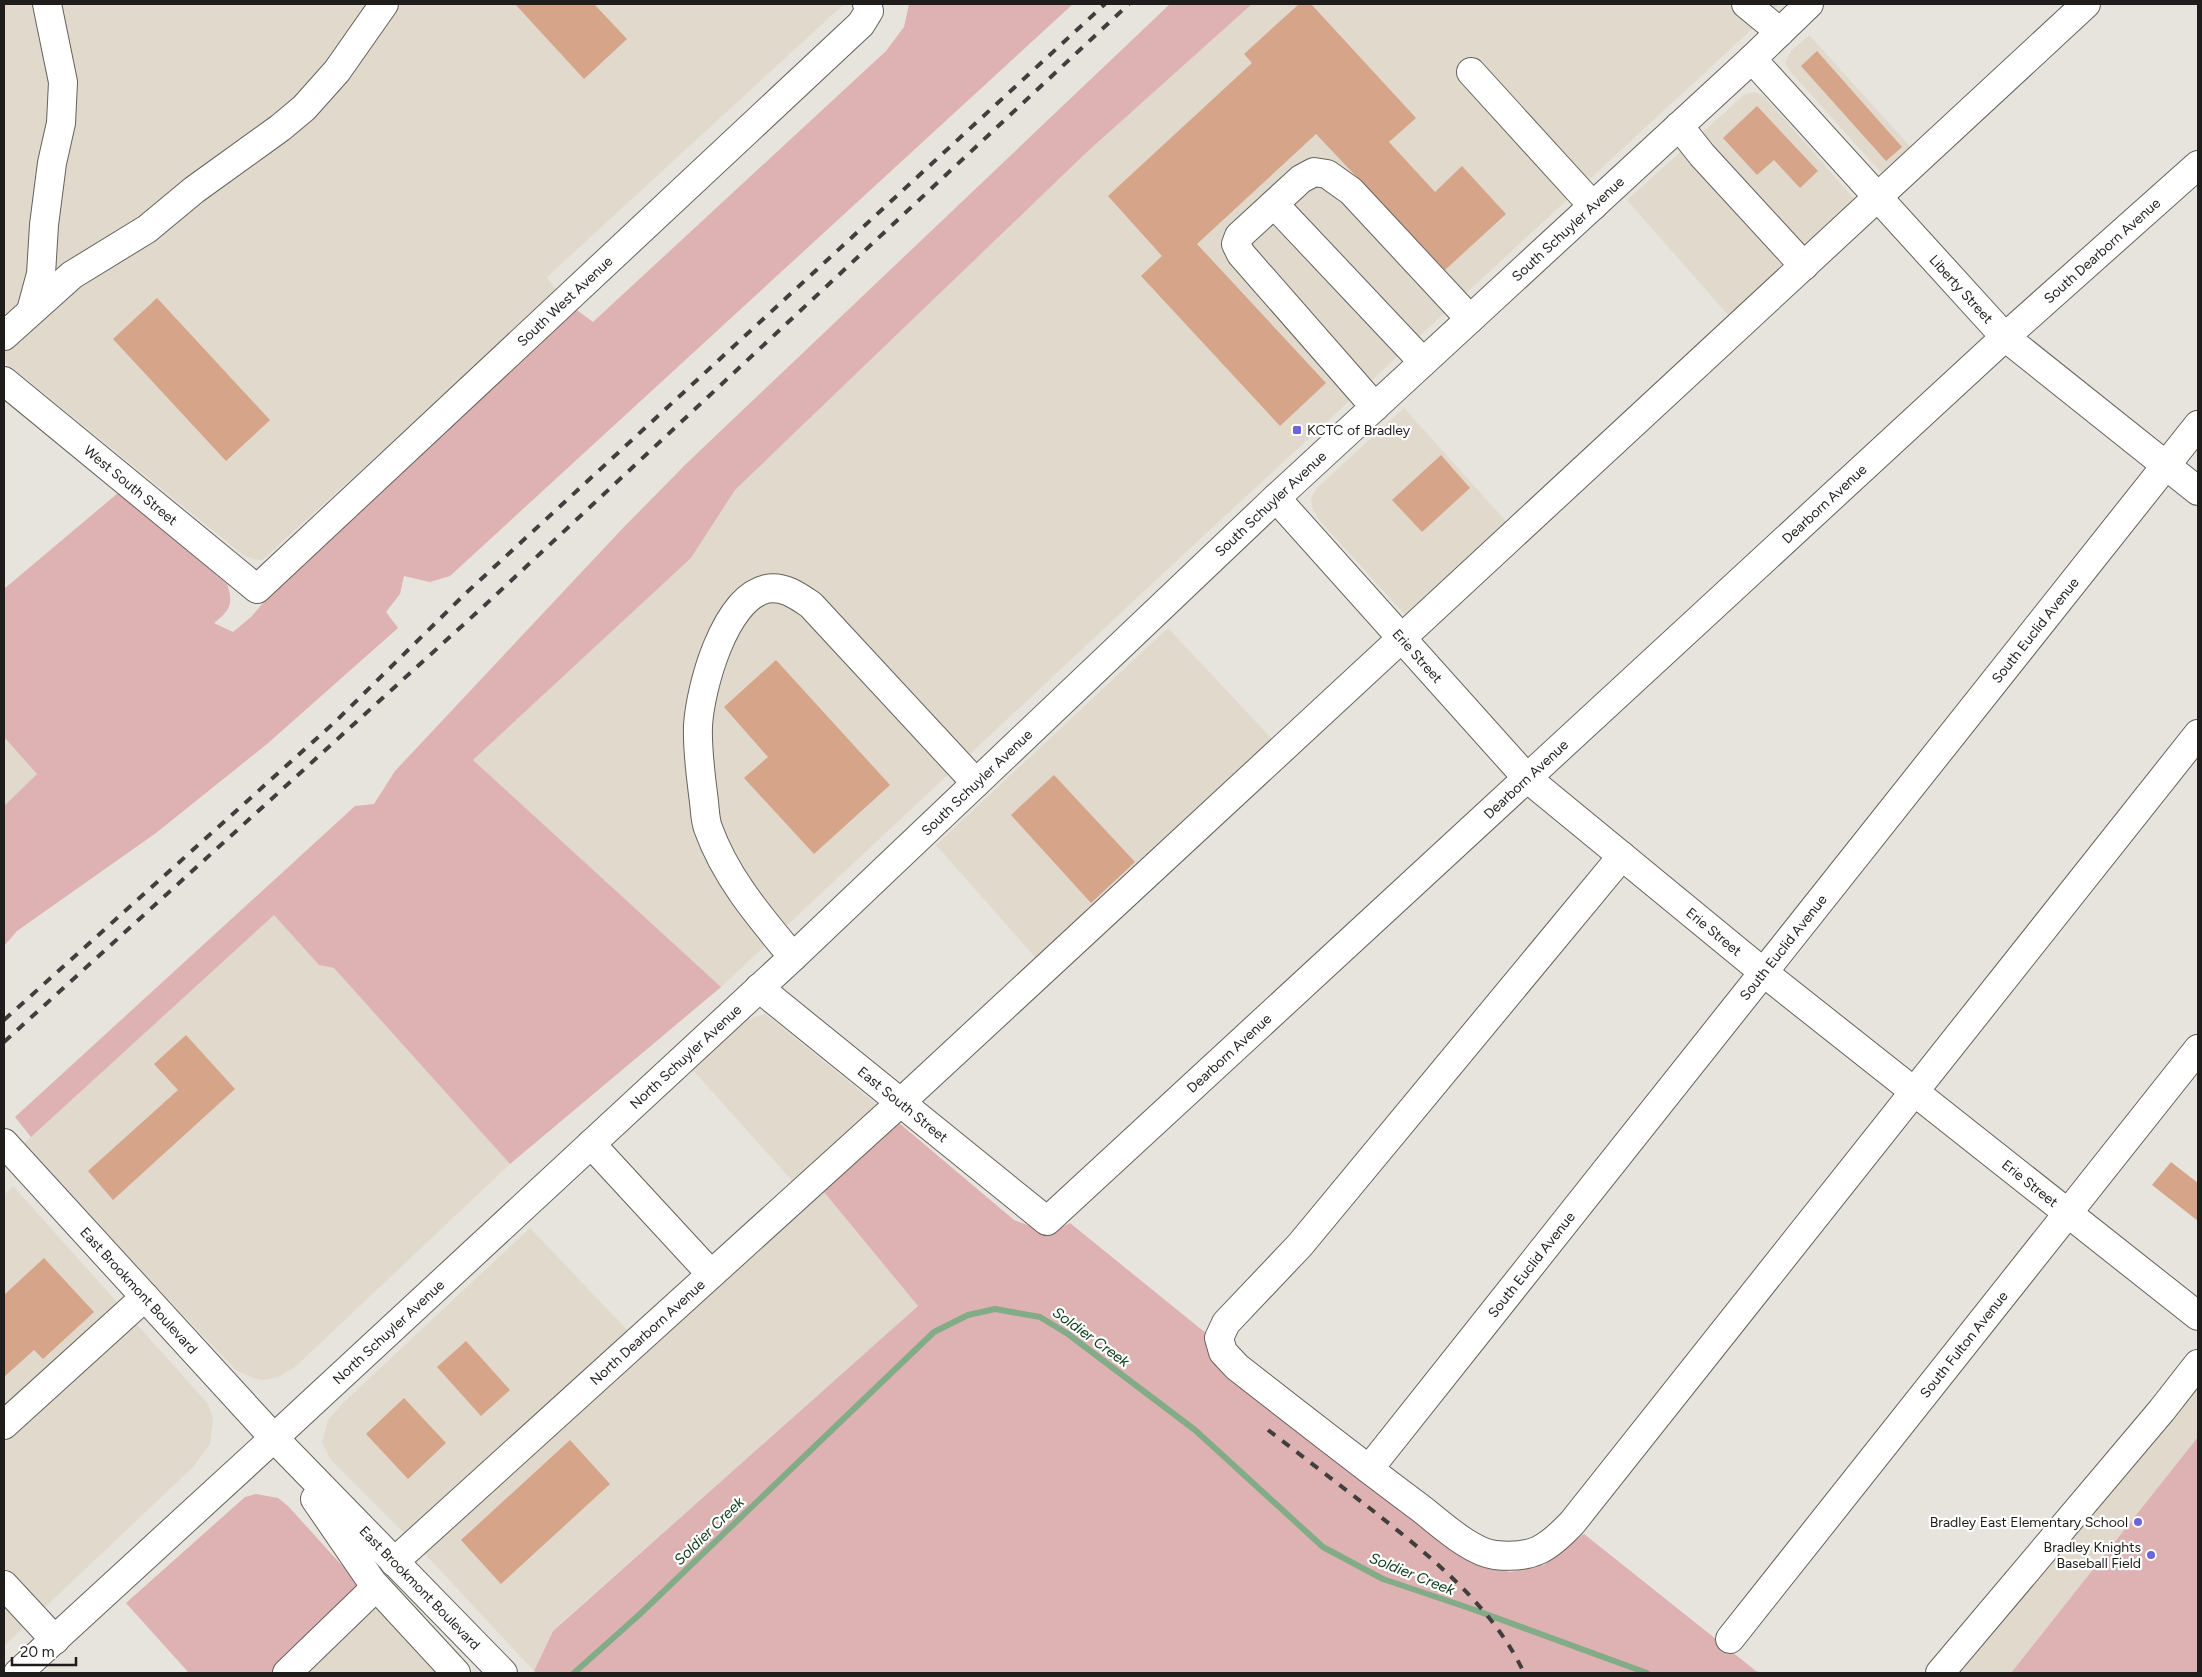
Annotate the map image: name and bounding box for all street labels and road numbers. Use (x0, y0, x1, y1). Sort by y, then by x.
street label: South Schuyler Avenue (1508, 173, 1628, 285)
street label: South Dearborn Avenue (2040, 194, 2164, 307)
street label: Liberty Street (1926, 251, 1997, 327)
street label: South West Avenue (514, 252, 616, 350)
street label: West South Street (80, 442, 181, 529)
street label: South Schuyler Avenue (1211, 447, 1330, 560)
street label: Dearborn Avenue (1778, 460, 1870, 547)
street label: South Euclid Avenue (1988, 574, 2082, 687)
street label: Erie Street (1389, 625, 1446, 686)
street label: South Schuyler Avenue (918, 726, 1036, 839)
street label: Dearborn Avenue (1480, 736, 1572, 822)
street label: South Euclid Avenue (1736, 891, 1831, 1004)
street label: Erie Street (1683, 904, 1745, 959)
street label: North Schuyler Avenue (626, 1001, 745, 1112)
street label: Dearborn Avenue (1183, 1010, 1275, 1096)
street label: East South Street (854, 1063, 951, 1146)
street label: Erie Street (1999, 1156, 2061, 1211)
street label: South Euclid Avenue (1484, 1208, 1579, 1321)
street label: East Brookmont Boulevard (77, 1224, 201, 1357)
street label: North Schuyler Avenue (329, 1276, 448, 1388)
street label: North Dearborn Avenue (586, 1276, 709, 1389)
street label: South Fulton Avenue (1916, 1287, 2011, 1401)
street label: East Brookmont Boulevard (356, 1522, 484, 1653)

